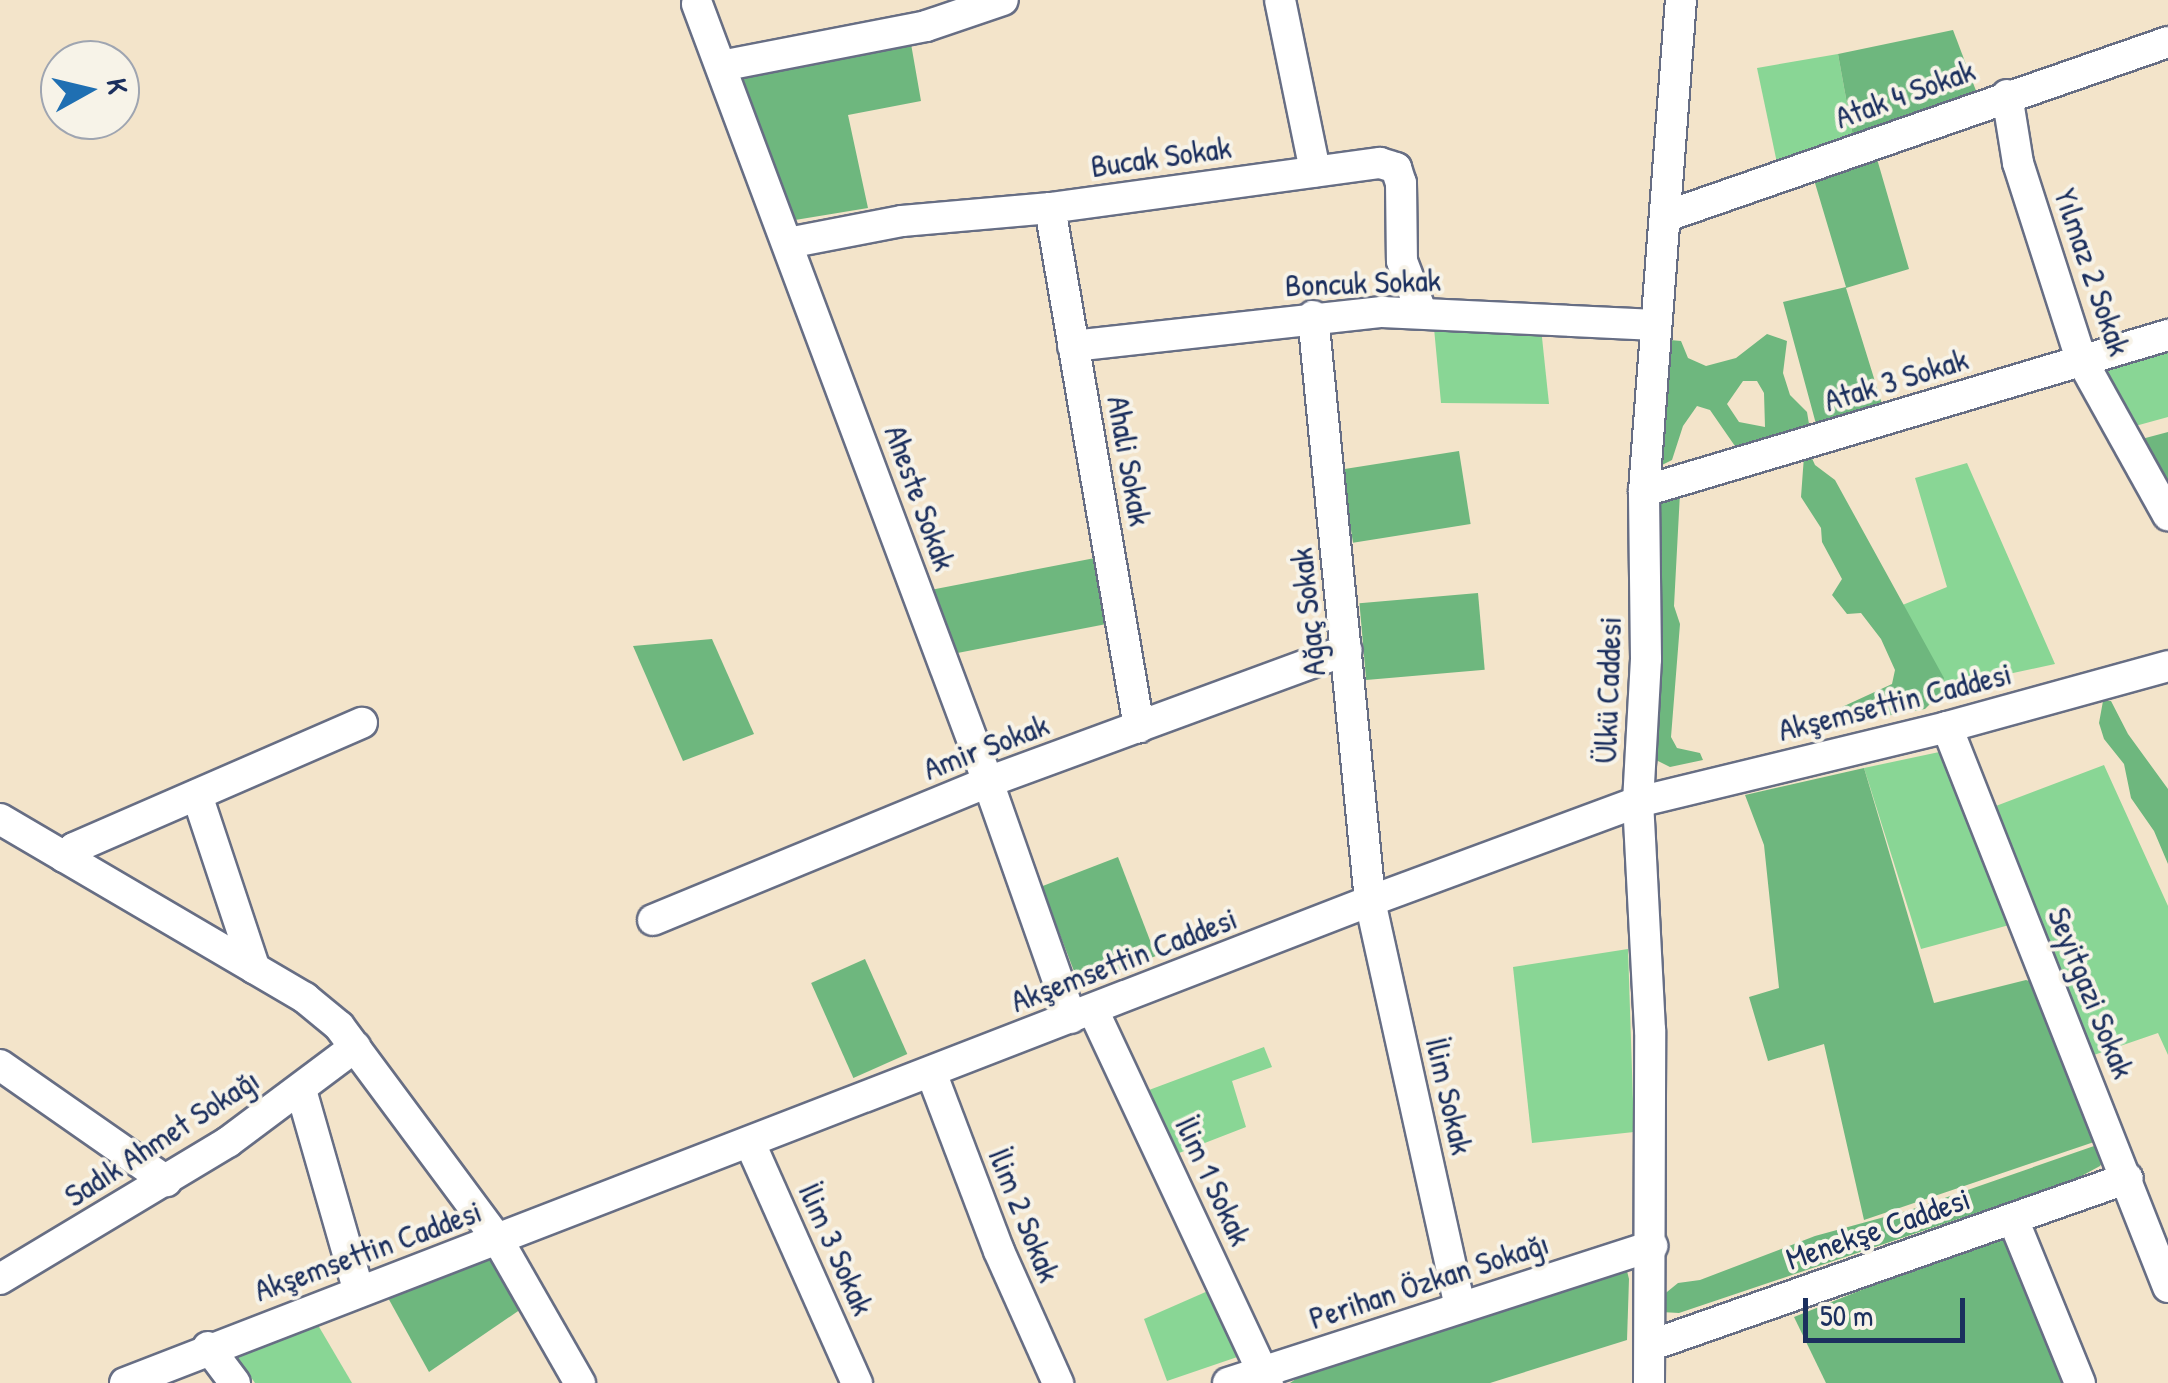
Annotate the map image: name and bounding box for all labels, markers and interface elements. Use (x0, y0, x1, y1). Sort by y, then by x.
north arrow (40, 40, 140, 140)
street label: Atak 4 Sokak (1830, 51, 1980, 137)
text: K (98, 76, 138, 96)
street label: Bucak Sokak (1088, 128, 1234, 186)
street label: Yılmaz 2 Sokak (2045, 183, 2139, 361)
street label: Boncuk Sokak (1284, 261, 1442, 305)
street label: Atak 3 Sokak (1820, 340, 1972, 420)
street label: Ahali Sokak (1099, 393, 1159, 529)
street label: Aheste Sokak (876, 420, 964, 576)
street label: Ağaç Sokak (1282, 546, 1334, 678)
street label: Ülkü Caddesi (1586, 616, 1630, 764)
street label: Akşemsettin Caddesi (1774, 654, 2016, 750)
street label: Amir Sokak (918, 706, 1054, 788)
street label: Akşemsettin Caddesi (1006, 899, 1242, 1021)
street label: Seyitgazi Sokak (2039, 902, 2143, 1084)
street label: İlim Sokak (1417, 1034, 1481, 1158)
street label: Sadık Ahmet Sokağı (58, 1061, 266, 1215)
street label: İlim 1 Sokak (1166, 1110, 1260, 1252)
street label: İlim 2 Sokak (980, 1142, 1068, 1288)
street label: İlim 3 Sokak (790, 1177, 882, 1321)
street label: Menekşe Caddesi (1781, 1180, 1975, 1278)
street label: Akşemsettin Caddesi (249, 1192, 487, 1310)
street label: Perihan Özkan Sokağı (1304, 1224, 1554, 1338)
scale bar (1808, 1278, 1970, 1340)
text: 50 m (1820, 1295, 1873, 1335)

